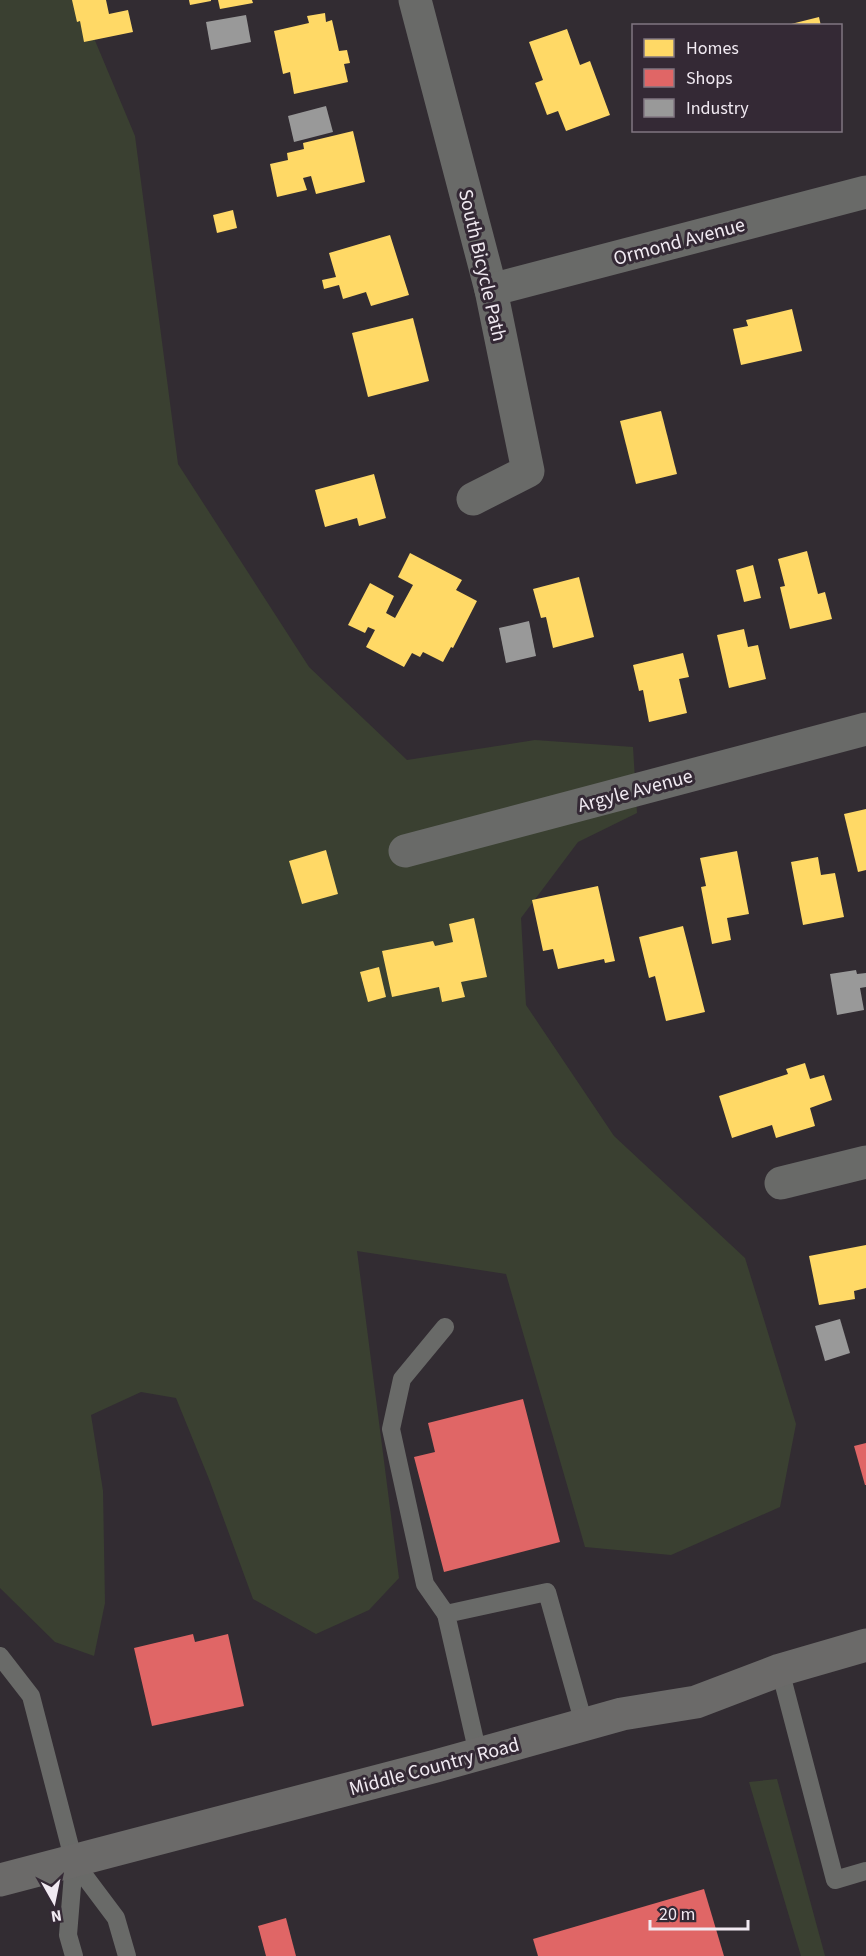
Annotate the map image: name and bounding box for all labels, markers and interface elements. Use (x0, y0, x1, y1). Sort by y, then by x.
legend (632, 24, 842, 132)
text: Homes (686, 36, 739, 61)
text: Shops (686, 66, 733, 91)
text: Industry (686, 96, 749, 121)
street label: South Bicycle Path (451, 186, 513, 344)
street label: Ormond Avenue (610, 211, 748, 273)
street label: Argyle Avenue (575, 762, 696, 820)
street label: Middle Country Road (346, 1731, 523, 1803)
north arrow (24, 1872, 84, 1932)
scale bar (650, 1893, 748, 1931)
text: 20 m (659, 1902, 695, 1927)
text: N (49, 1904, 63, 1928)

